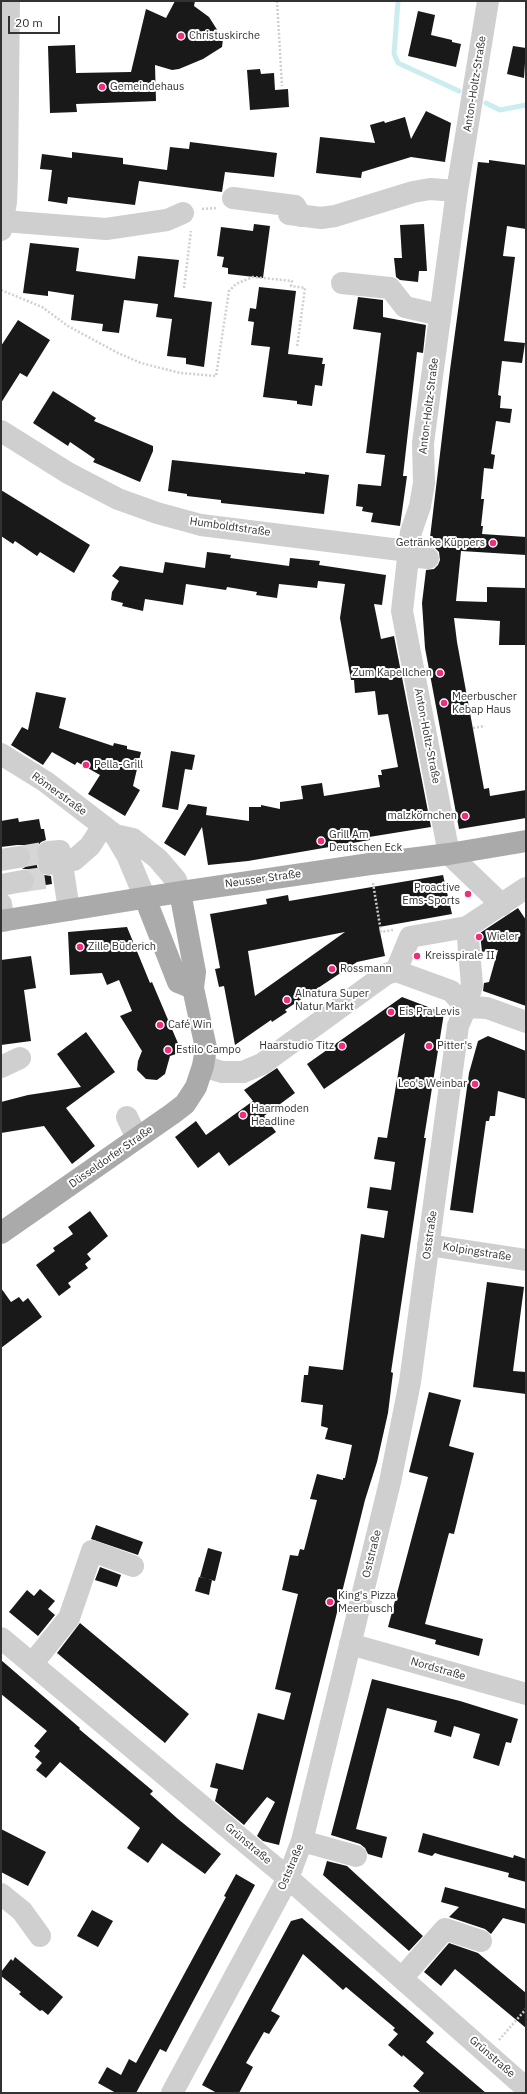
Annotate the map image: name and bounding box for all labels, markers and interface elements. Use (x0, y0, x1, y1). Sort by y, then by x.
scale bar (10, 8, 62, 34)
text: 20 m (15, 15, 43, 30)
place label: Christuskirche (189, 29, 260, 43)
marker: Christuskirche (176, 31, 186, 41)
street label: Anton-Holtz-Straße (461, 35, 489, 133)
place label: Gemeindehaus (110, 80, 184, 94)
marker: Gemeindehaus (97, 82, 107, 92)
street label: Anton-Holtz-Straße (417, 357, 441, 455)
street label: Humboldtstraße (189, 515, 271, 539)
place label: Getränke Küppers (396, 536, 485, 550)
marker: Getränke Küppers (488, 538, 498, 548)
place label: Zum Kapellchen (352, 666, 432, 680)
marker: Zum Kapellchen (435, 668, 445, 678)
street label: Anton-Holtz-Straße (411, 687, 443, 785)
place label: Meerbuscher Kebap Haus (452, 690, 517, 716)
marker: Meerbuscher Kebap Haus (439, 698, 449, 708)
place label: Pella-Grill (94, 758, 143, 772)
marker: Pella-Grill (81, 760, 91, 770)
street label: Römerstraße (29, 770, 89, 818)
place label: malzkörnchen (387, 809, 457, 823)
marker: malzkörnchen (460, 811, 470, 821)
place label: Grill Am Deutschen Eck (329, 828, 402, 854)
marker: Grill Am Deutschen Eck (316, 836, 326, 846)
street label: Neusser Straße (224, 867, 302, 891)
place label: Proactive Ems-Sports (402, 881, 460, 907)
marker: Proactive Ems-Sports (463, 889, 473, 899)
place label: Wieler (487, 930, 519, 944)
marker: Wieler (474, 932, 484, 942)
place label: Zille Büderich (88, 940, 156, 954)
marker: Zille Büderich (75, 942, 85, 952)
place label: Kreisspirale II (425, 949, 495, 963)
marker: Kreisspirale II (412, 951, 422, 961)
place label: Rossmann (340, 962, 392, 976)
marker: Rossmann (327, 964, 337, 974)
place label: Alnatura Super Natur Markt (295, 987, 369, 1013)
marker: Alnatura Super Natur Markt (282, 995, 292, 1005)
place label: Eis Pra Levis (399, 1005, 460, 1019)
marker: Eis Pra Levis (386, 1007, 396, 1017)
place label: Café Win (168, 1018, 212, 1032)
marker: Café Win (155, 1020, 165, 1030)
place label: Haarstudio Titz (259, 1039, 334, 1053)
place label: Pitter's (437, 1039, 472, 1053)
marker: Haarstudio Titz (337, 1041, 347, 1051)
marker: Pitter's (424, 1041, 434, 1051)
place label: Estilo Campo (176, 1043, 241, 1057)
marker: Estilo Campo (163, 1045, 173, 1055)
place label: Leo's Weinbar (398, 1077, 467, 1091)
marker: Leo's Weinbar (470, 1079, 480, 1089)
place label: Haarmoden Headline (251, 1102, 309, 1128)
marker: Haarmoden Headline (238, 1110, 248, 1120)
street label: Düsseldorfer Straße (67, 1123, 155, 1191)
street label: Oststraße (420, 1210, 440, 1260)
street label: Kolpingstraße (442, 1240, 512, 1264)
street label: Oststraße (360, 1529, 384, 1579)
place label: King's Pizza Meerbusch (338, 1589, 396, 1615)
marker: King's Pizza Meerbusch (325, 1597, 335, 1607)
street label: Nordstraße (409, 1655, 467, 1683)
street label: Grünstraße (222, 1821, 274, 1867)
street label: Oststraße (275, 1842, 307, 1892)
street label: Grünstraße (466, 2034, 518, 2080)

